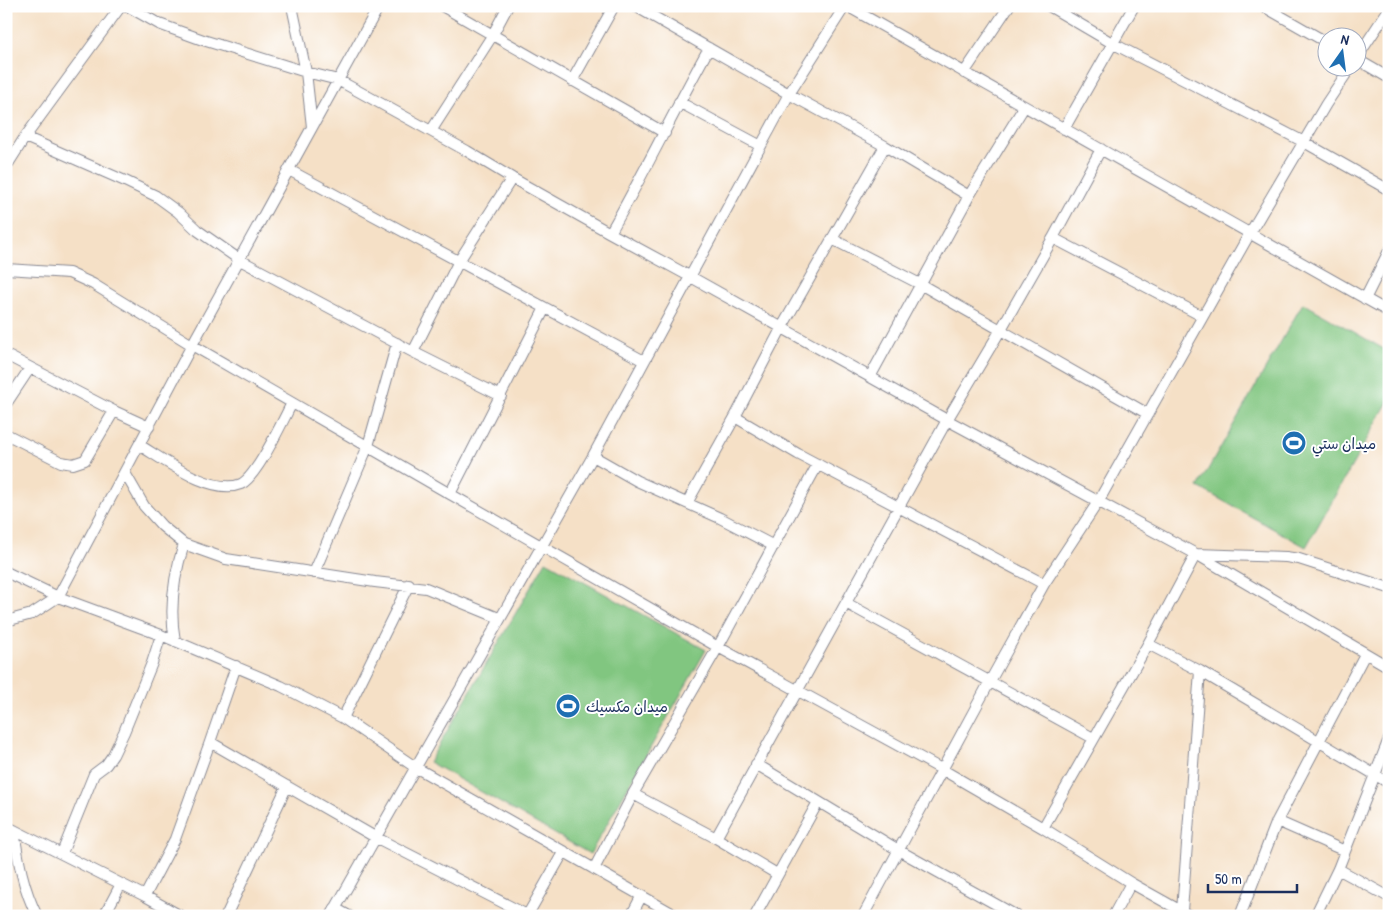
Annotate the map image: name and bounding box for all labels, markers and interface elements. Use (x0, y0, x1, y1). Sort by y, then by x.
north arrow (1318, 28, 1368, 78)
text: N (1339, 29, 1352, 49)
sports icon: ميدان ستي (1281, 430, 1307, 456)
place label: ميدان ستي (1312, 433, 1376, 457)
sports icon: ميدان مكسيك (555, 693, 581, 719)
place label: ميدان مكسيك (586, 696, 668, 717)
scale bar (1208, 862, 1296, 894)
text: 50 m (1215, 868, 1242, 889)

